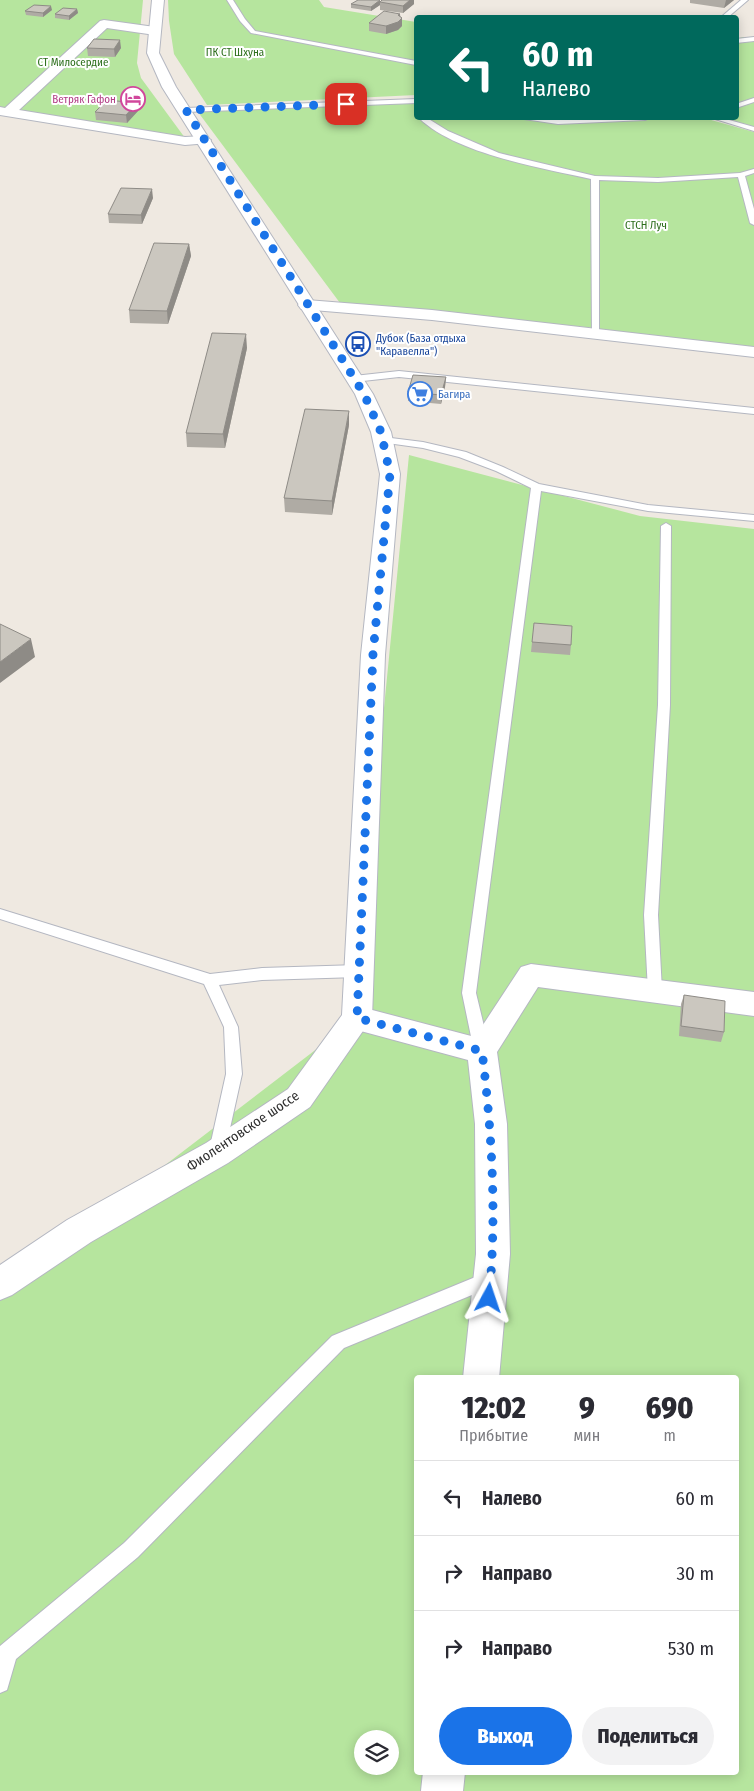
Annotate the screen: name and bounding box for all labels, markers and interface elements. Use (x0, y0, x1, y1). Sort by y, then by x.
text: 60 m (522, 33, 593, 75)
icon: left (439, 35, 504, 100)
park label: ПК СТ Шхуна (206, 46, 264, 59)
park label: СТ Милосердие (38, 56, 108, 69)
text: Налево (522, 75, 591, 102)
pin (325, 83, 367, 125)
hotel icon: Ветряк Гафон (120, 86, 146, 112)
icon: arrive (332, 90, 360, 118)
place label: Ветряк Гафон (52, 93, 116, 106)
park label: СТСН Луч (625, 219, 667, 232)
bus stop icon: Дубок (База отдыха "Каравелла") (345, 331, 371, 357)
place label: Дубок (База отдыха "Каравелла") (375, 332, 466, 358)
supermarket icon: Багира (407, 381, 433, 407)
place label: Багира (438, 388, 470, 401)
street label: Фиолентовское шоссе (184, 1087, 303, 1175)
position arrow (462, 1271, 514, 1323)
text: 12:02 (461, 1390, 526, 1426)
text: 9 (579, 1390, 595, 1426)
text: 690 (646, 1390, 694, 1426)
text: Прибытие (459, 1426, 528, 1445)
text: мин (573, 1426, 600, 1445)
text: m (663, 1426, 676, 1445)
icon: left (439, 1484, 467, 1512)
text: Налево (482, 1487, 542, 1510)
text: 60 m (676, 1487, 714, 1510)
icon: right (439, 1559, 467, 1587)
text: Направо (482, 1562, 552, 1585)
text: 30 m (676, 1562, 714, 1585)
icon: right (439, 1634, 467, 1662)
text: Направо (482, 1637, 552, 1660)
text: 530 m (668, 1637, 714, 1660)
button: Выход (439, 1707, 572, 1765)
button: Поделиться (582, 1707, 714, 1765)
map controls (354, 1730, 399, 1775)
button: layers (354, 1730, 399, 1775)

